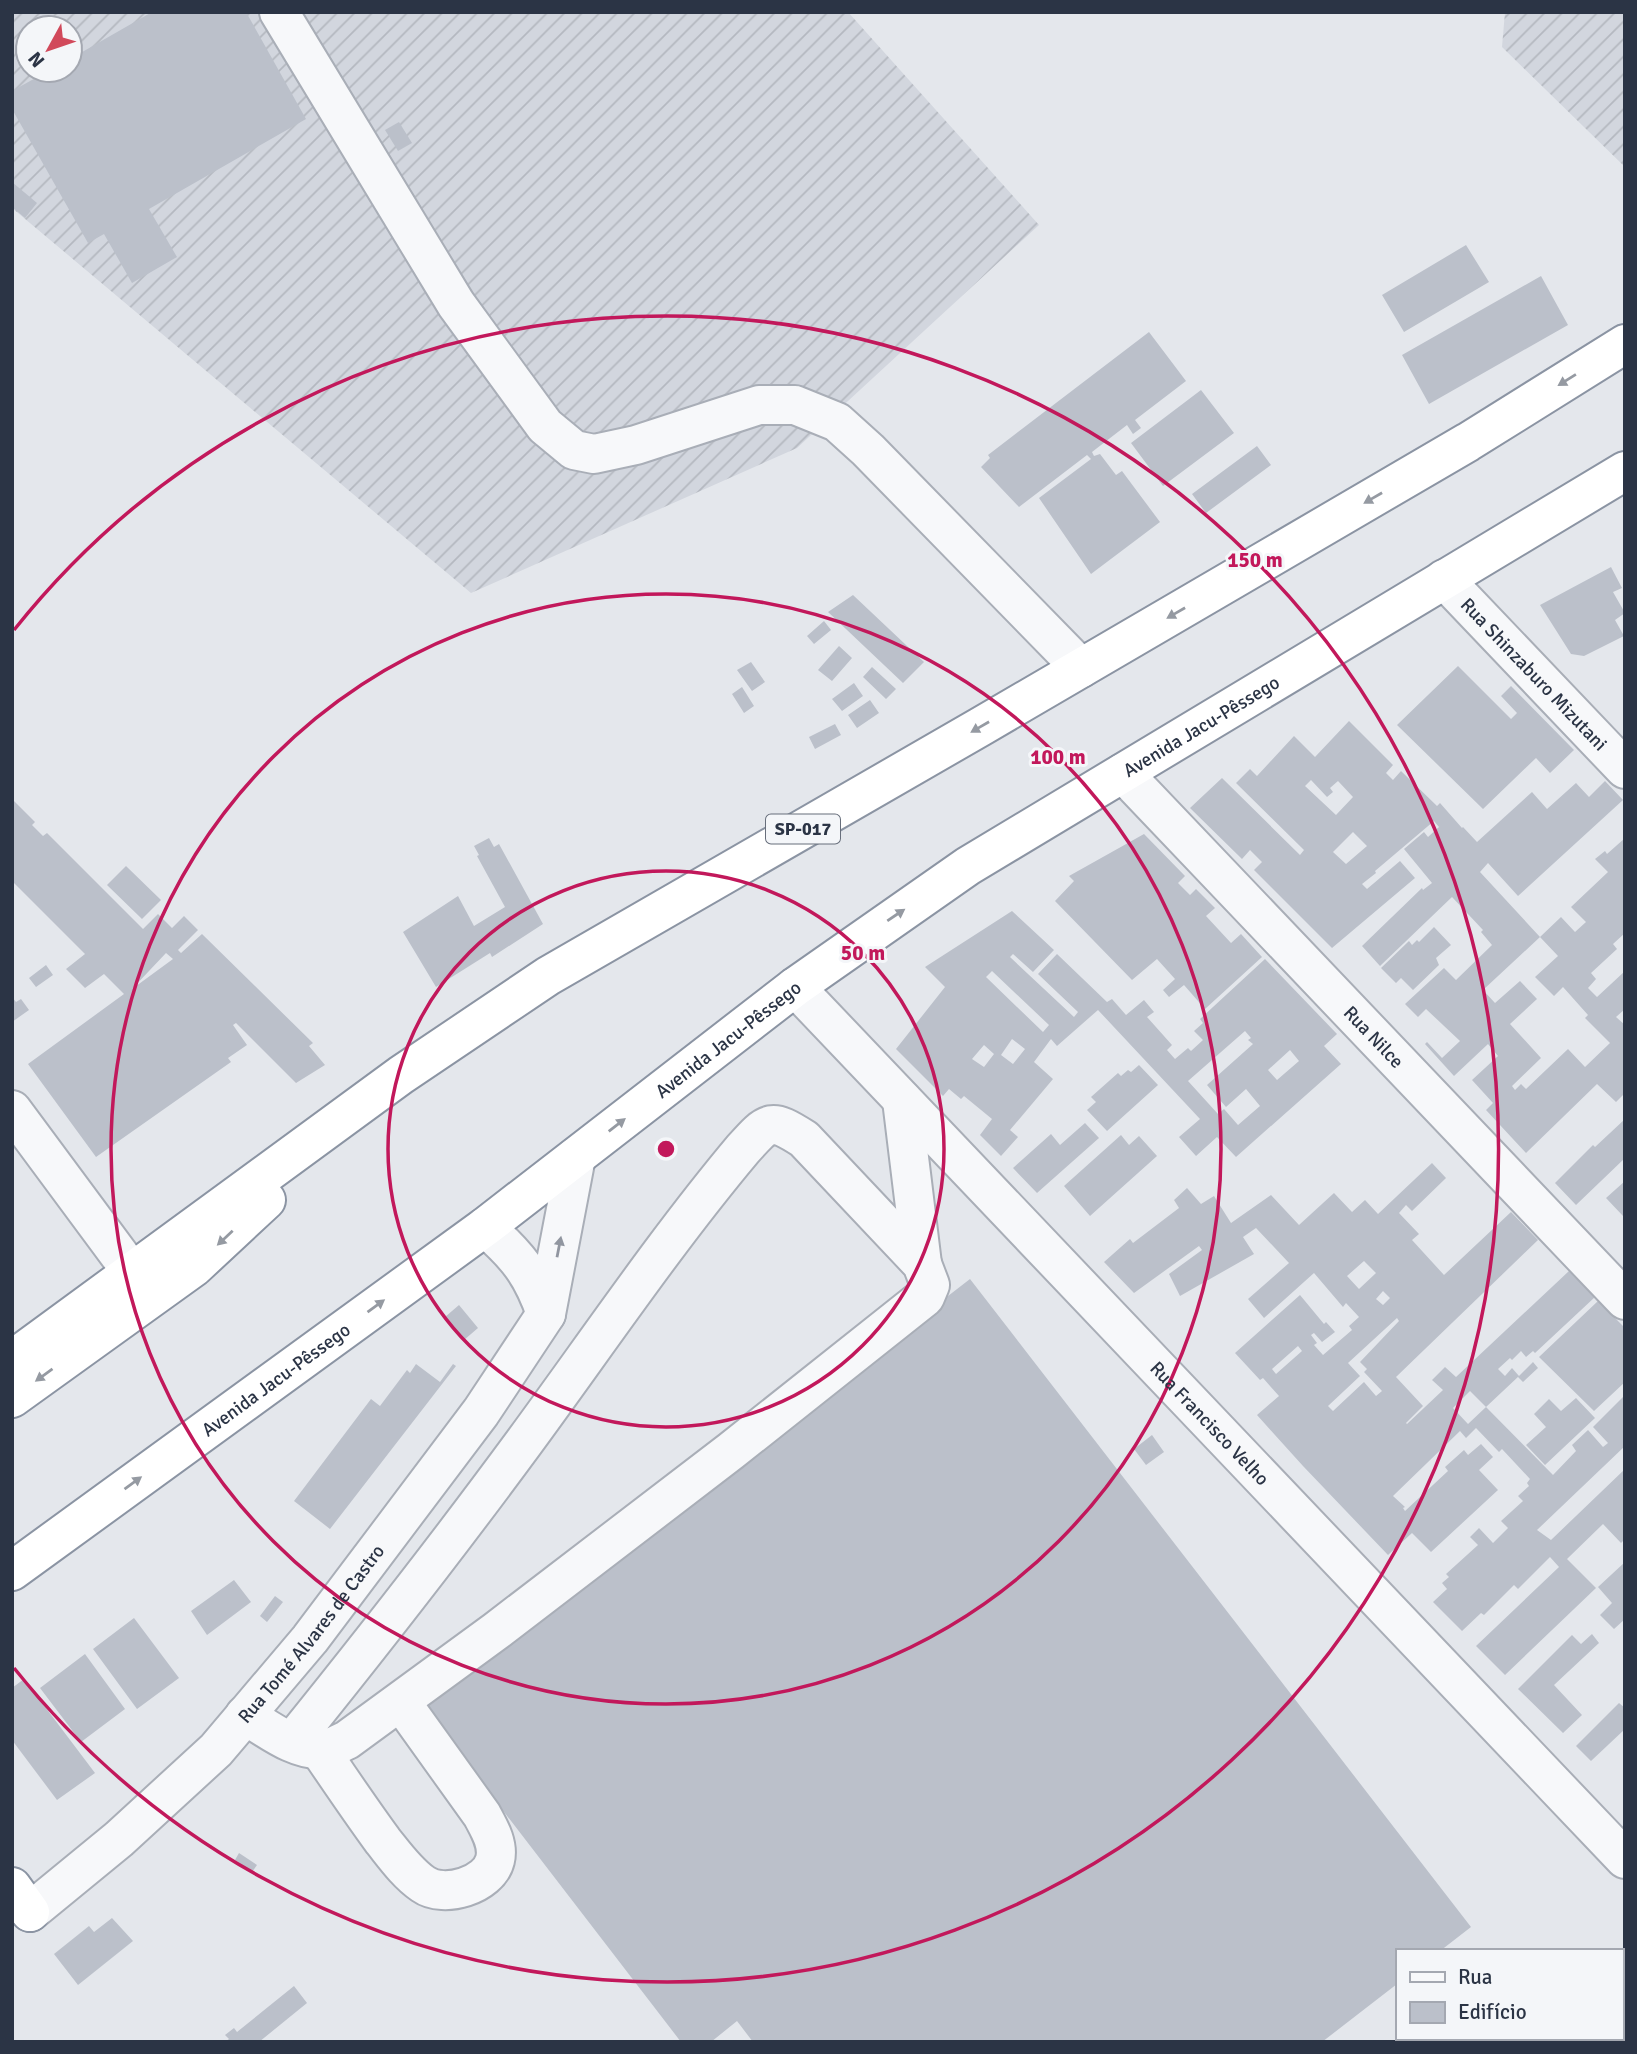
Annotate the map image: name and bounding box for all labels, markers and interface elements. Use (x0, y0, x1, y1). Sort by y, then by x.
north arrow (14, 14, 84, 84)
text: N (23, 47, 50, 72)
one-way arrow (1557, 374, 1577, 387)
one-way arrow (1363, 492, 1382, 505)
text: 150 m (1227, 547, 1283, 573)
street label: Rua Shinzaburo Mizutani (1455, 593, 1612, 756)
one-way arrow (1167, 607, 1186, 619)
street label: Avenida Jacu-Pêssego (1119, 670, 1284, 783)
one-way arrow (970, 721, 989, 734)
text: 100 m (1030, 744, 1086, 770)
road number: SP-017 (766, 814, 840, 844)
one-way arrow (887, 909, 906, 922)
text: 50 m (841, 940, 885, 966)
street label: Avenida Jacu-Pêssego (651, 976, 806, 1104)
street label: Rua Nilce (1338, 1001, 1409, 1073)
one-way arrow (608, 1119, 626, 1133)
centre of rings (654, 1137, 678, 1161)
one-way arrow (216, 1230, 234, 1246)
one-way arrow (554, 1236, 565, 1258)
one-way arrow (367, 1299, 385, 1313)
street label: Avenida Jacu-Pêssego (197, 1318, 355, 1442)
street label: Rua Francisco Velho (1145, 1357, 1274, 1491)
one-way arrow (35, 1368, 53, 1382)
one-way arrow (124, 1476, 142, 1490)
street label: Rua Tomé Alvares de Castro (233, 1540, 390, 1728)
legend (1396, 1949, 1623, 2040)
text: Rua (1458, 1964, 1492, 1990)
text: Edifício (1458, 1999, 1527, 2025)

